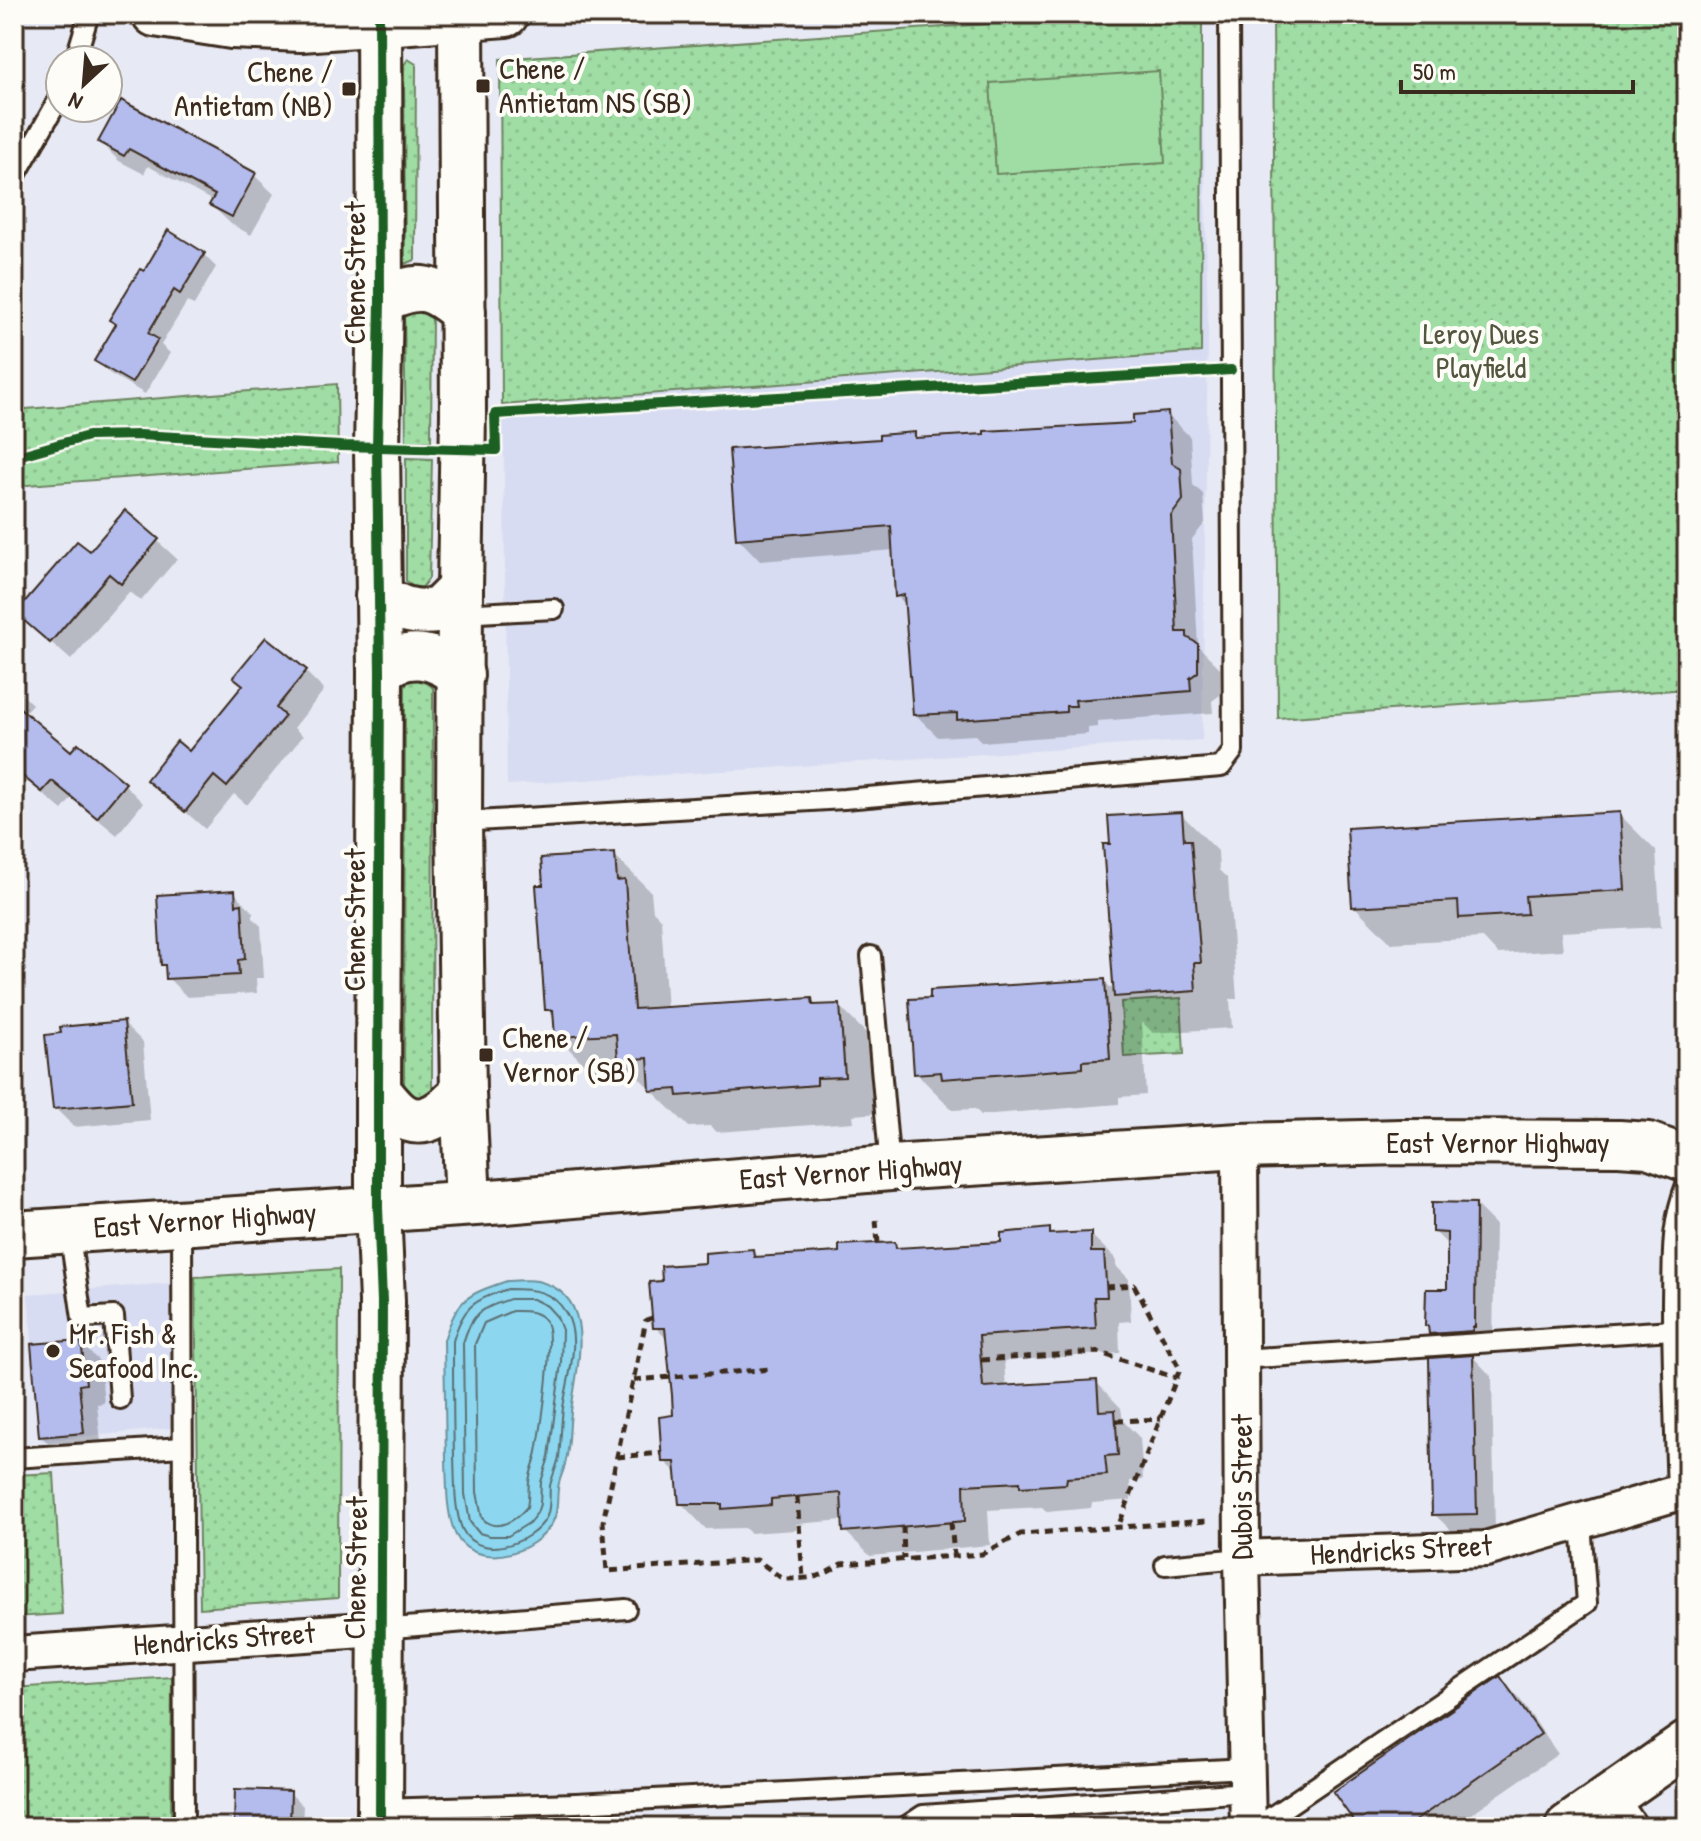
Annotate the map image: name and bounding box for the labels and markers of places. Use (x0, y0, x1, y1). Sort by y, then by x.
place label: Chene / Antietam NS (SB) (499, 48, 692, 122)
place label: Chene / Antietam (NB) (174, 51, 333, 125)
marker: Chene / Antietam NS (SB) (474, 77, 492, 95)
marker: Chene / Antietam (NB) (340, 80, 358, 98)
place label: Chene / Vernor (SB) (502, 1017, 636, 1091)
marker: Chene / Vernor (SB) (477, 1046, 495, 1064)
place label: Mr. Fish & Seafood Inc. (69, 1313, 199, 1387)
marker: Mr. Fish & Seafood Inc. (44, 1342, 62, 1360)

